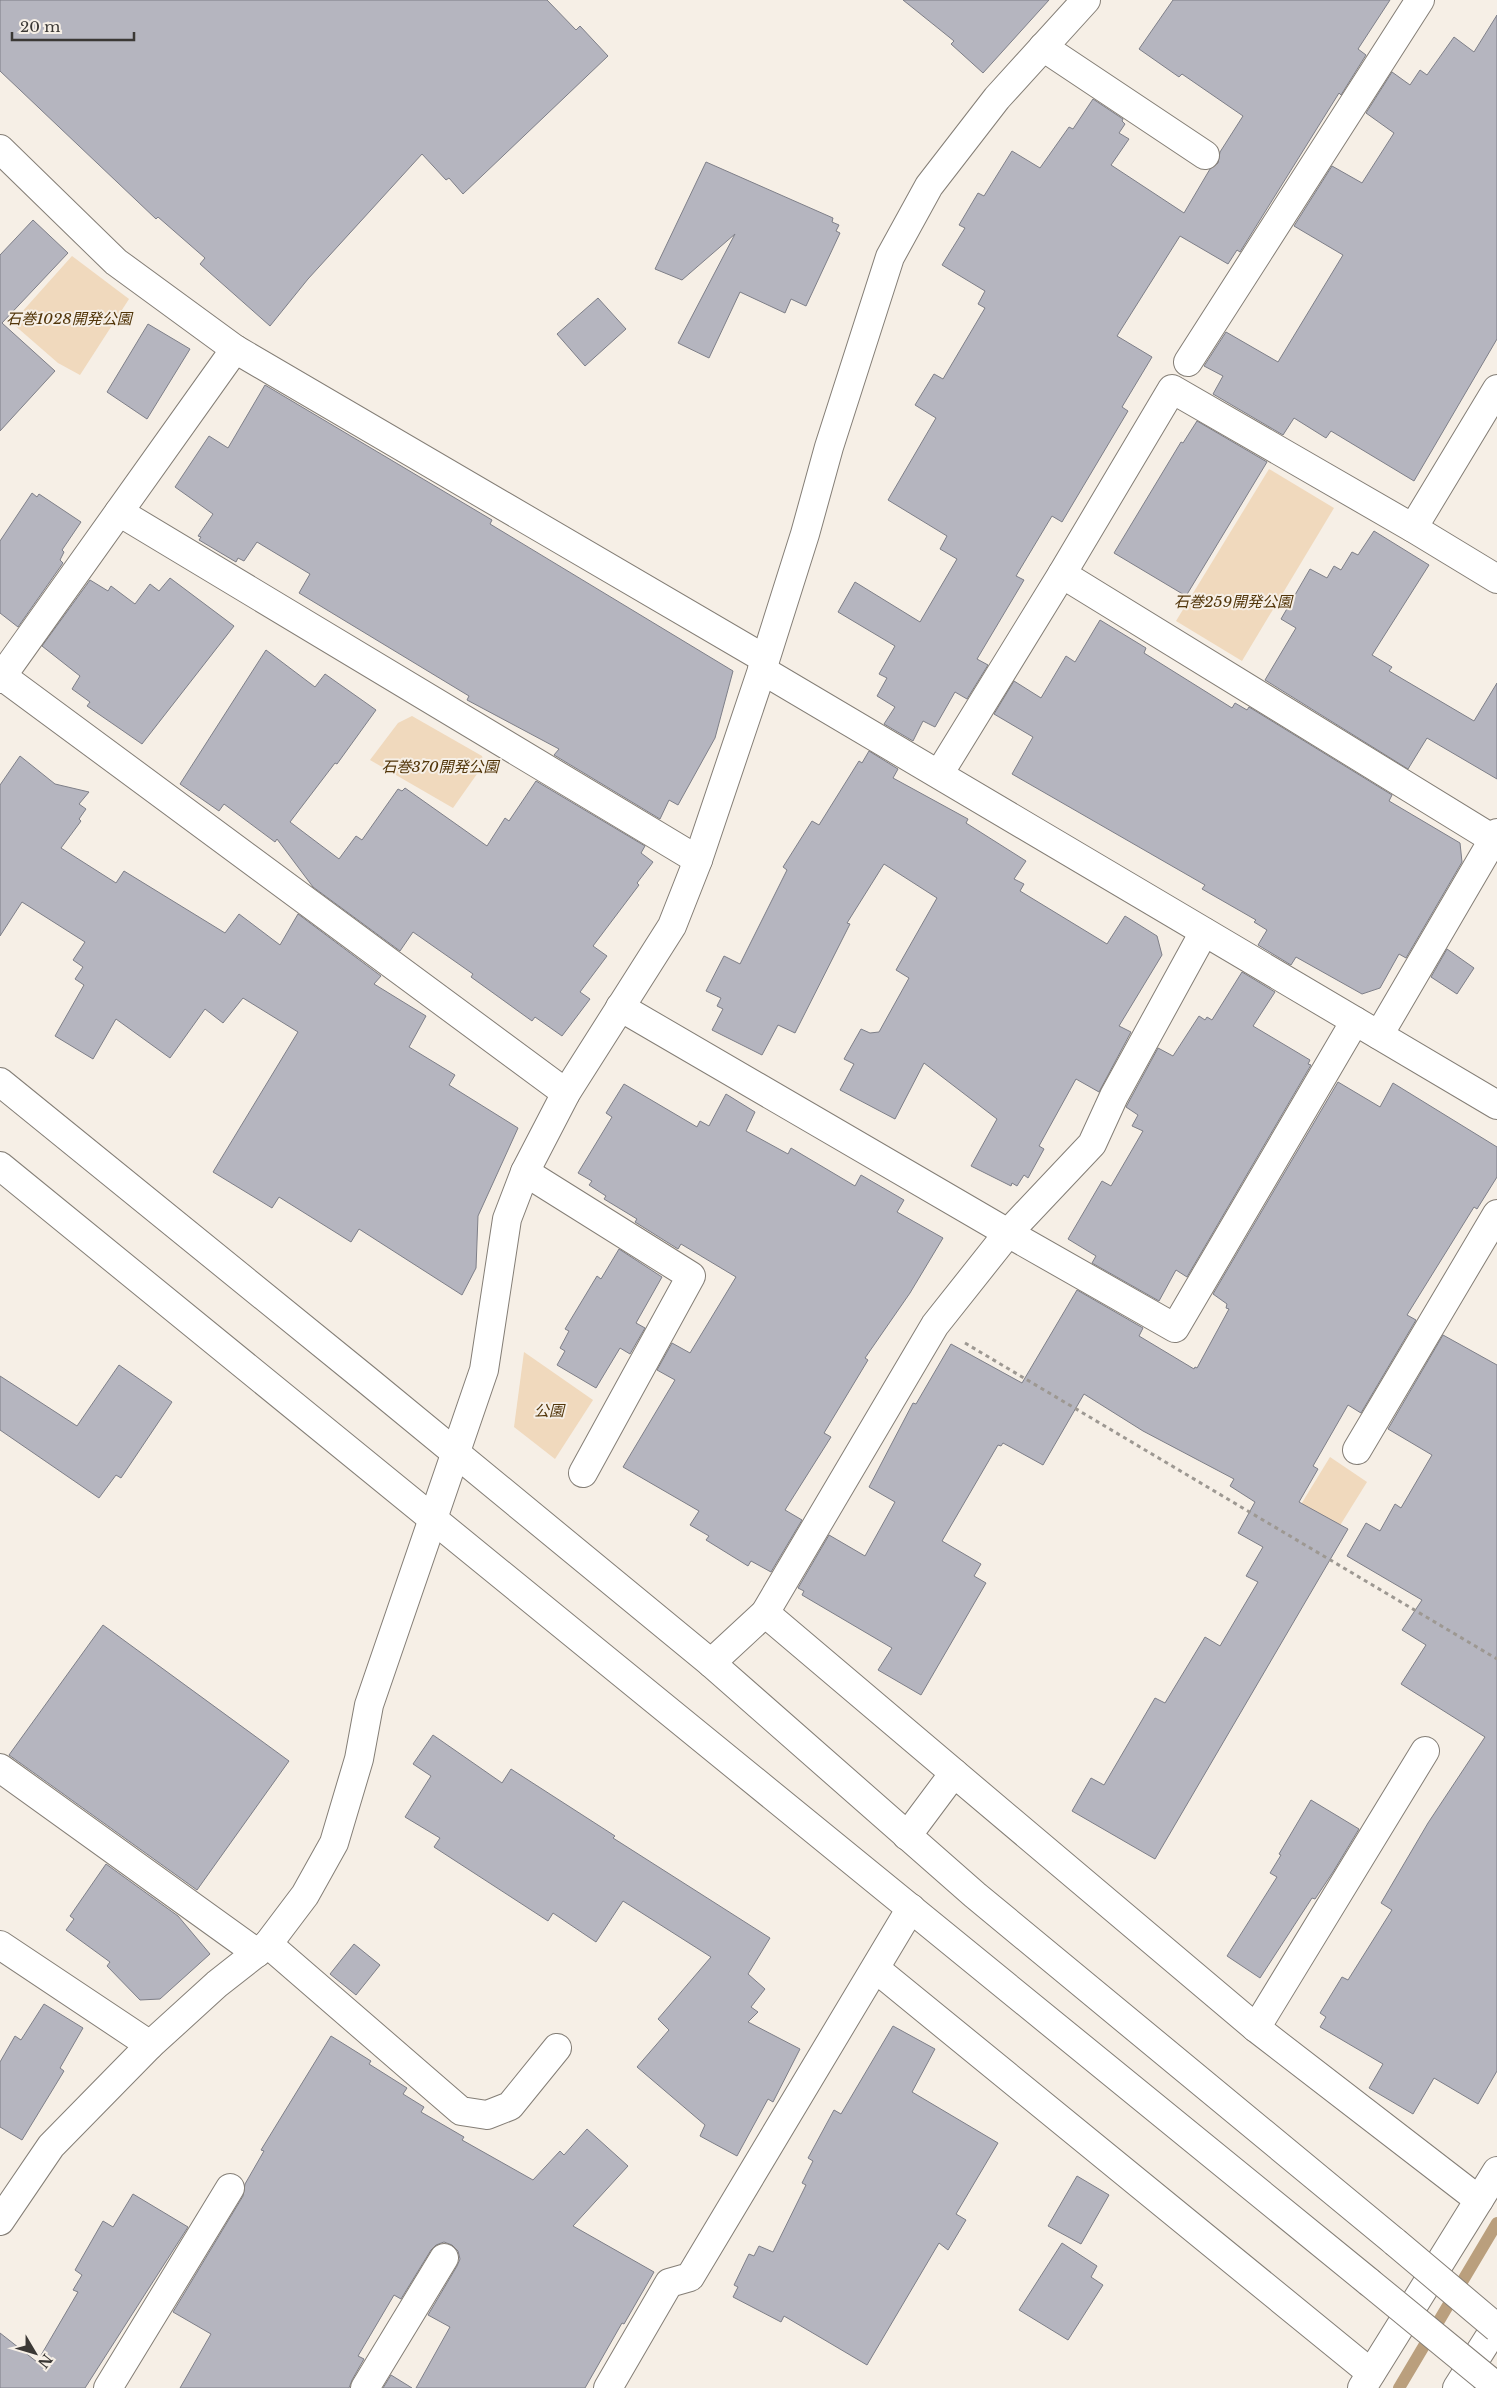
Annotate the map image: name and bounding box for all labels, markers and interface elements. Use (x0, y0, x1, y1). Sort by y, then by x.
scale bar (12, 10, 135, 42)
text: 20 m (20, 17, 60, 36)
park label: 石巻1028開発公園 (6, 309, 134, 328)
park label: 石巻259開発公園 (1174, 592, 1294, 611)
park label: 石巻370開発公園 (382, 757, 500, 776)
park label: 公園 (534, 1401, 566, 1420)
north arrow (10, 2328, 60, 2378)
text: N (34, 2350, 56, 2372)

